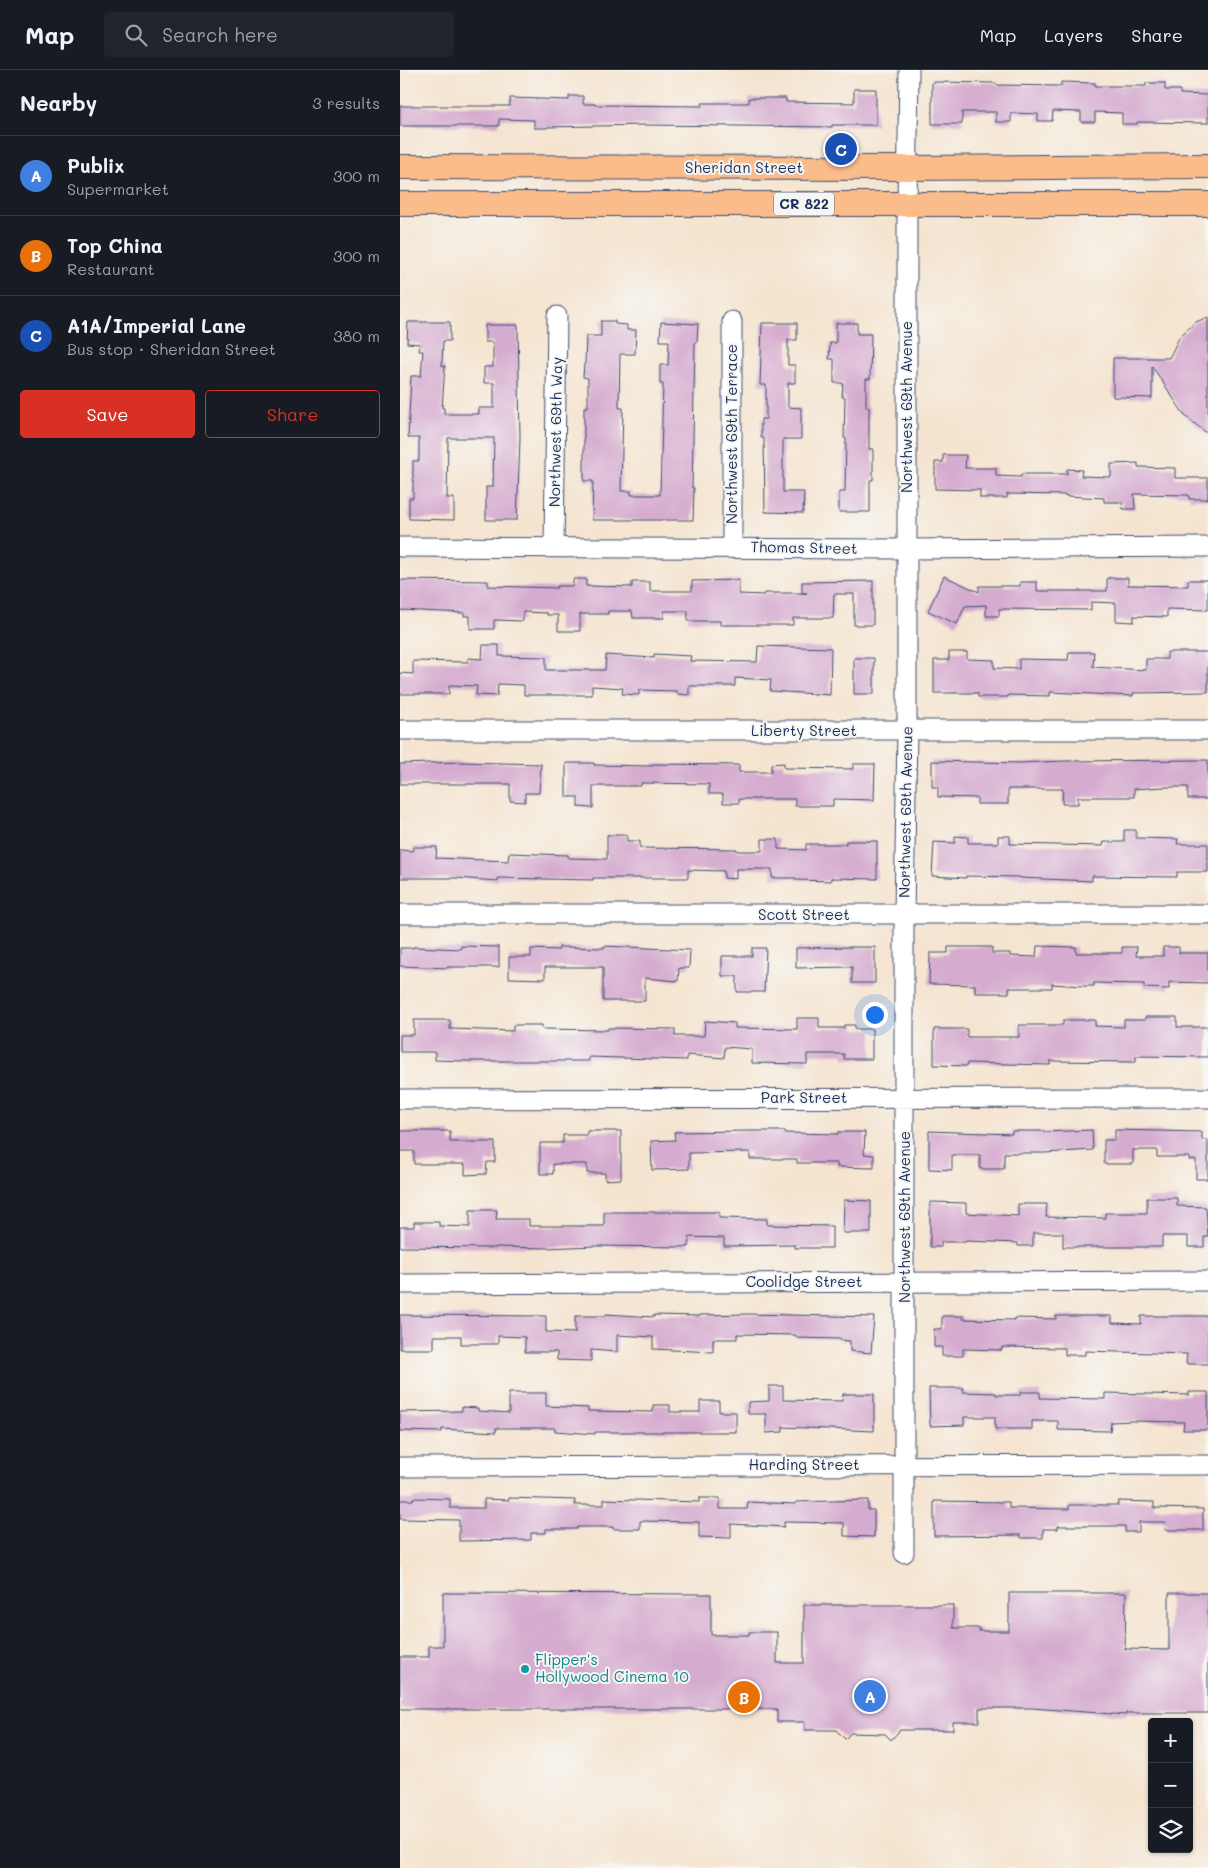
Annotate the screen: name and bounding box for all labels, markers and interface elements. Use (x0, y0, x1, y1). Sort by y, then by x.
search box (104, 12, 454, 57)
text: Map (25, 19, 74, 50)
icon: search (122, 21, 150, 49)
text: Search here (162, 22, 278, 47)
text: Map (980, 23, 1016, 47)
text: Layers (1044, 23, 1103, 47)
text: Share (1131, 23, 1183, 47)
text: Nearby (20, 89, 97, 116)
text: 3 results (312, 92, 380, 113)
pin: C (825, 130, 857, 168)
text: Publix (67, 153, 125, 178)
street label: Sheridan Street (685, 157, 803, 177)
text: A (30, 165, 42, 186)
text: 300 m (333, 165, 380, 186)
text: Supermarket (67, 178, 169, 199)
road number: CR 822 (774, 192, 834, 216)
text: Top China (67, 233, 163, 258)
text: B (31, 245, 41, 266)
text: 300 m (333, 245, 380, 266)
text: Restaurant (67, 258, 155, 279)
text: A1A/Imperial Lane (67, 313, 246, 338)
street label: Northwest 69th Avenue (896, 321, 916, 493)
text: C (30, 325, 42, 346)
text: 380 m (333, 325, 380, 346)
text: Bus stop · Sheridan Street (67, 338, 276, 359)
street label: Northwest 69th Terrace (721, 344, 741, 524)
street label: Northwest 69th Way (544, 357, 566, 507)
button: Save (20, 390, 195, 438)
button: Share (205, 390, 380, 438)
street label: Thomas Street (750, 536, 858, 558)
street label: Liberty Street (751, 720, 857, 740)
street label: Northwest 69th Avenue (894, 726, 916, 898)
street label: Scott Street (758, 904, 850, 924)
your location (862, 1002, 888, 1028)
street label: Park Street (761, 1087, 847, 1107)
street label: Northwest 69th Avenue (894, 1131, 914, 1303)
street label: Coolidge Street (746, 1271, 862, 1291)
street label: Harding Street (748, 1454, 860, 1474)
place label: Flipper's Hollywood Cinema 10 (535, 1649, 689, 1686)
marker: Flipper's Hollywood Cinema 10 (519, 1663, 531, 1675)
pin: A (854, 1677, 886, 1715)
pin: B (728, 1678, 760, 1716)
map controls (1148, 1718, 1193, 1853)
button: + (1148, 1718, 1193, 1763)
button: − (1148, 1763, 1193, 1808)
button: layers (1148, 1808, 1193, 1853)

